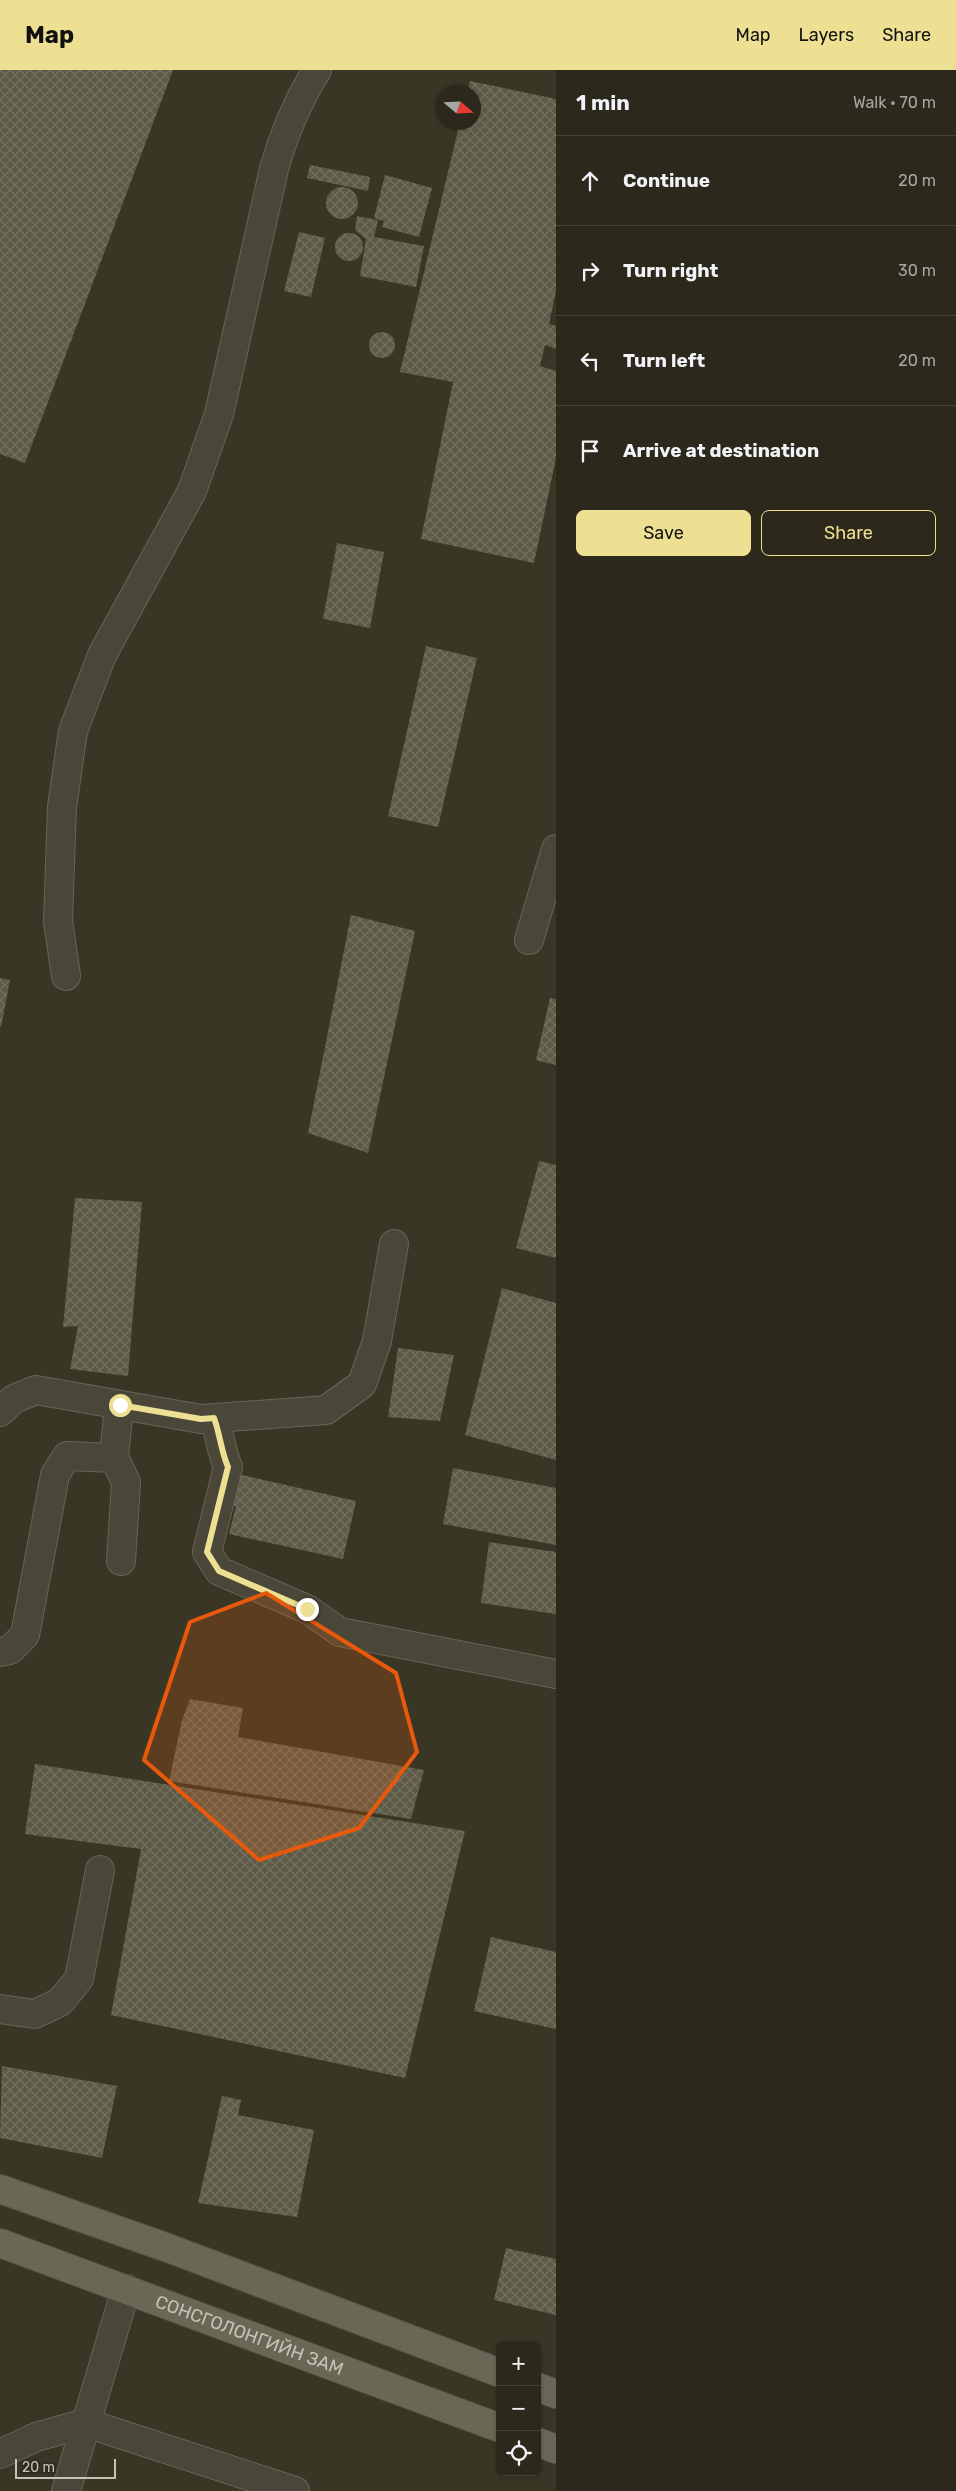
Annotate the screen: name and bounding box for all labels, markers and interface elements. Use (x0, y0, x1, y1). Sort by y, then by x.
text: Map (25, 21, 74, 49)
text: Map (736, 24, 771, 46)
text: Layers (799, 24, 854, 46)
text: Share (882, 24, 931, 46)
north arrow (436, 85, 481, 130)
text: 1 min (576, 90, 630, 115)
text: Walk · 70 m (853, 93, 936, 112)
icon: ahead (576, 167, 604, 195)
text: Continue (623, 169, 710, 192)
text: 20 m (898, 171, 936, 190)
icon: right (576, 257, 604, 285)
text: Turn right (623, 259, 718, 282)
text: 30 m (898, 261, 936, 280)
icon: left (576, 347, 604, 375)
text: Turn left (623, 349, 705, 372)
text: 20 m (898, 351, 936, 370)
icon: arrive (576, 437, 604, 465)
text: Arrive at destination (623, 439, 819, 462)
button: Save (576, 510, 751, 556)
button: Share (761, 510, 936, 556)
route start (109, 1394, 132, 1417)
route end (296, 1598, 319, 1621)
street label: СОНСГОЛОНГИЙН ЗАМ (152, 2290, 347, 2380)
map controls (496, 2341, 541, 2476)
button: + (496, 2341, 541, 2386)
button: − (496, 2386, 541, 2431)
button: locate (496, 2431, 541, 2476)
scale bar (15, 2456, 116, 2479)
text: 20 m (22, 2459, 55, 2476)

